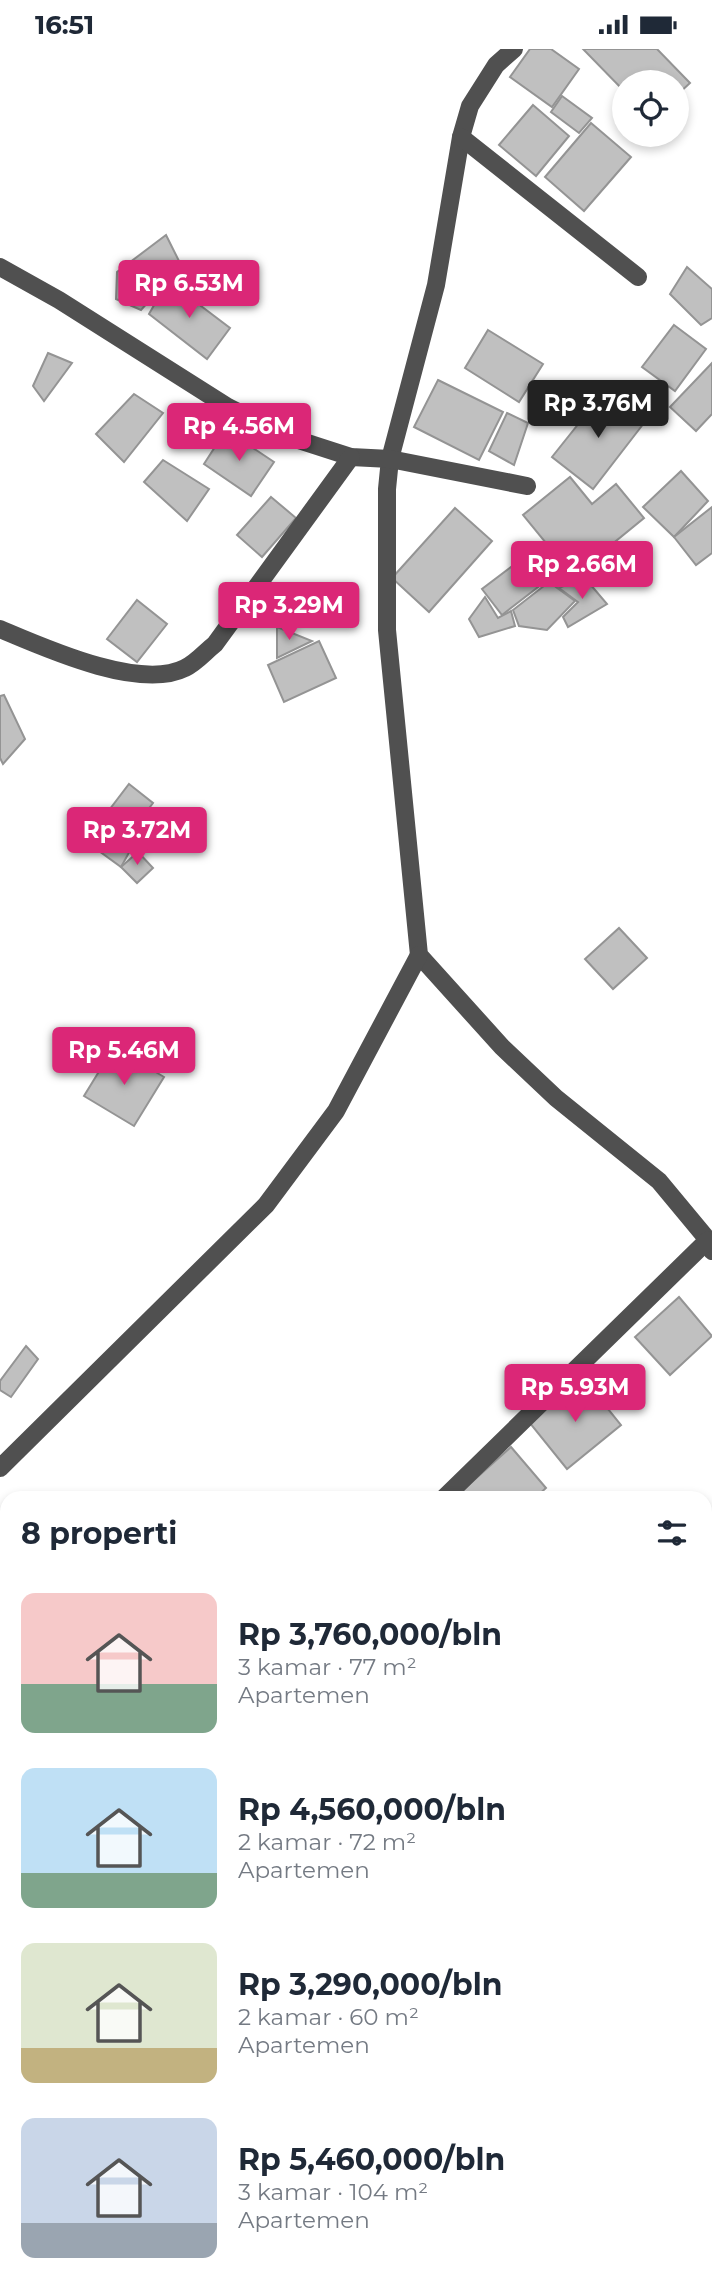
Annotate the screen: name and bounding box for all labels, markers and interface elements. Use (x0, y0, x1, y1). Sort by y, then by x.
text: 16:51 (35, 9, 94, 41)
map controls (612, 70, 689, 147)
button: locate (612, 70, 689, 147)
pin: Rp 6.53M (117, 261, 261, 320)
text: Rp 6.53M (134, 269, 244, 297)
pin: Rp 3.76M (526, 381, 670, 440)
text: Rp 3.76M (544, 389, 652, 417)
pin: Rp 4.56M (167, 403, 311, 463)
text: Rp 4.56M (183, 412, 295, 440)
pin: Rp 2.66M (510, 541, 654, 601)
text: Rp 2.66M (527, 550, 637, 578)
pin: Rp 3.29M (217, 583, 361, 642)
text: Rp 3.29M (234, 591, 344, 619)
pin: Rp 3.72M (65, 807, 209, 867)
text: Rp 3.72M (83, 816, 191, 844)
pin: Rp 5.46M (52, 1027, 196, 1087)
text: Rp 5.46M (68, 1036, 180, 1064)
pin: Rp 5.93M (503, 1365, 647, 1424)
text: Rp 5.93M (521, 1373, 630, 1401)
icon: filters (653, 1514, 691, 1552)
text: 8 properti (21, 1515, 177, 1552)
text: Rp 3,760,000/bln (238, 1616, 502, 1653)
icon: home (77, 1621, 161, 1705)
text: 3 kamar · 77 m² (238, 1653, 417, 1681)
text: Apartemen (238, 1681, 370, 1709)
text: Rp 4,560,000/bln (238, 1791, 506, 1828)
icon: home (77, 1796, 161, 1880)
text: 2 kamar · 72 m² (238, 1828, 416, 1856)
text: Apartemen (238, 1856, 370, 1884)
text: Rp 3,290,000/bln (238, 1966, 503, 2003)
icon: home (77, 1971, 161, 2055)
text: 2 kamar · 60 m² (238, 2003, 419, 2031)
text: Apartemen (238, 2031, 370, 2059)
text: Rp 5,460,000/bln (238, 2141, 505, 2178)
icon: home (77, 2146, 161, 2230)
text: 3 kamar · 104 m² (238, 2178, 428, 2206)
text: Apartemen (238, 2206, 370, 2234)

